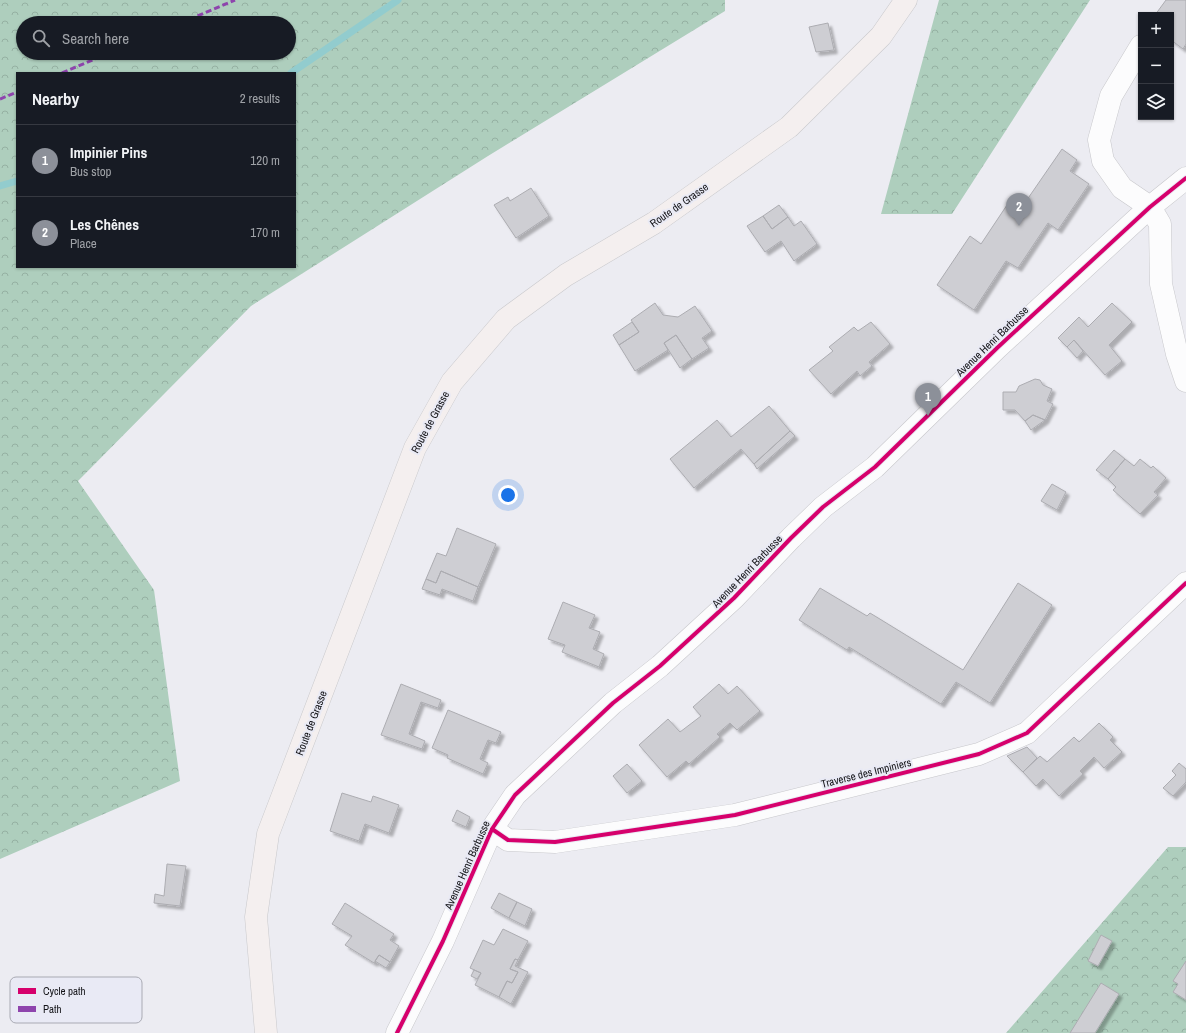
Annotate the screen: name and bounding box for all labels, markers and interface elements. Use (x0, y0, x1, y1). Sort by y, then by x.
map controls (1138, 12, 1174, 120)
button: + (1138, 12, 1174, 48)
search box (16, 16, 296, 60)
icon: search (30, 27, 52, 49)
text: Search here (62, 28, 129, 49)
button: − (1138, 48, 1174, 84)
button: layers (1138, 84, 1174, 120)
text: Nearby (32, 87, 79, 110)
text: 2 results (240, 90, 280, 107)
text: Impinier Pins (70, 142, 147, 163)
text: 1 (42, 152, 48, 169)
text: 120 m (250, 152, 280, 169)
text: Bus stop (70, 163, 111, 180)
street label: Route de Grasse (647, 180, 711, 230)
pin: 2 (1006, 193, 1032, 226)
text: Les Chênes (70, 214, 139, 235)
text: 2 (42, 224, 48, 241)
text: 170 m (250, 224, 280, 241)
text: Place (70, 235, 97, 252)
street label: Avenue Henri Barbusse (952, 303, 1031, 380)
pin: 1 (915, 383, 941, 416)
street label: Route de Grasse (408, 389, 452, 455)
your location (498, 485, 518, 505)
street label: Avenue Henri Barbusse (708, 532, 785, 611)
street label: Route de Grasse (292, 689, 330, 757)
street label: Traverse des Impiniers (819, 755, 913, 791)
street label: Avenue Henri Barbusse (441, 818, 493, 912)
legend (10, 977, 142, 1023)
text: Cycle path (43, 984, 86, 998)
text: Path (43, 1002, 62, 1016)

